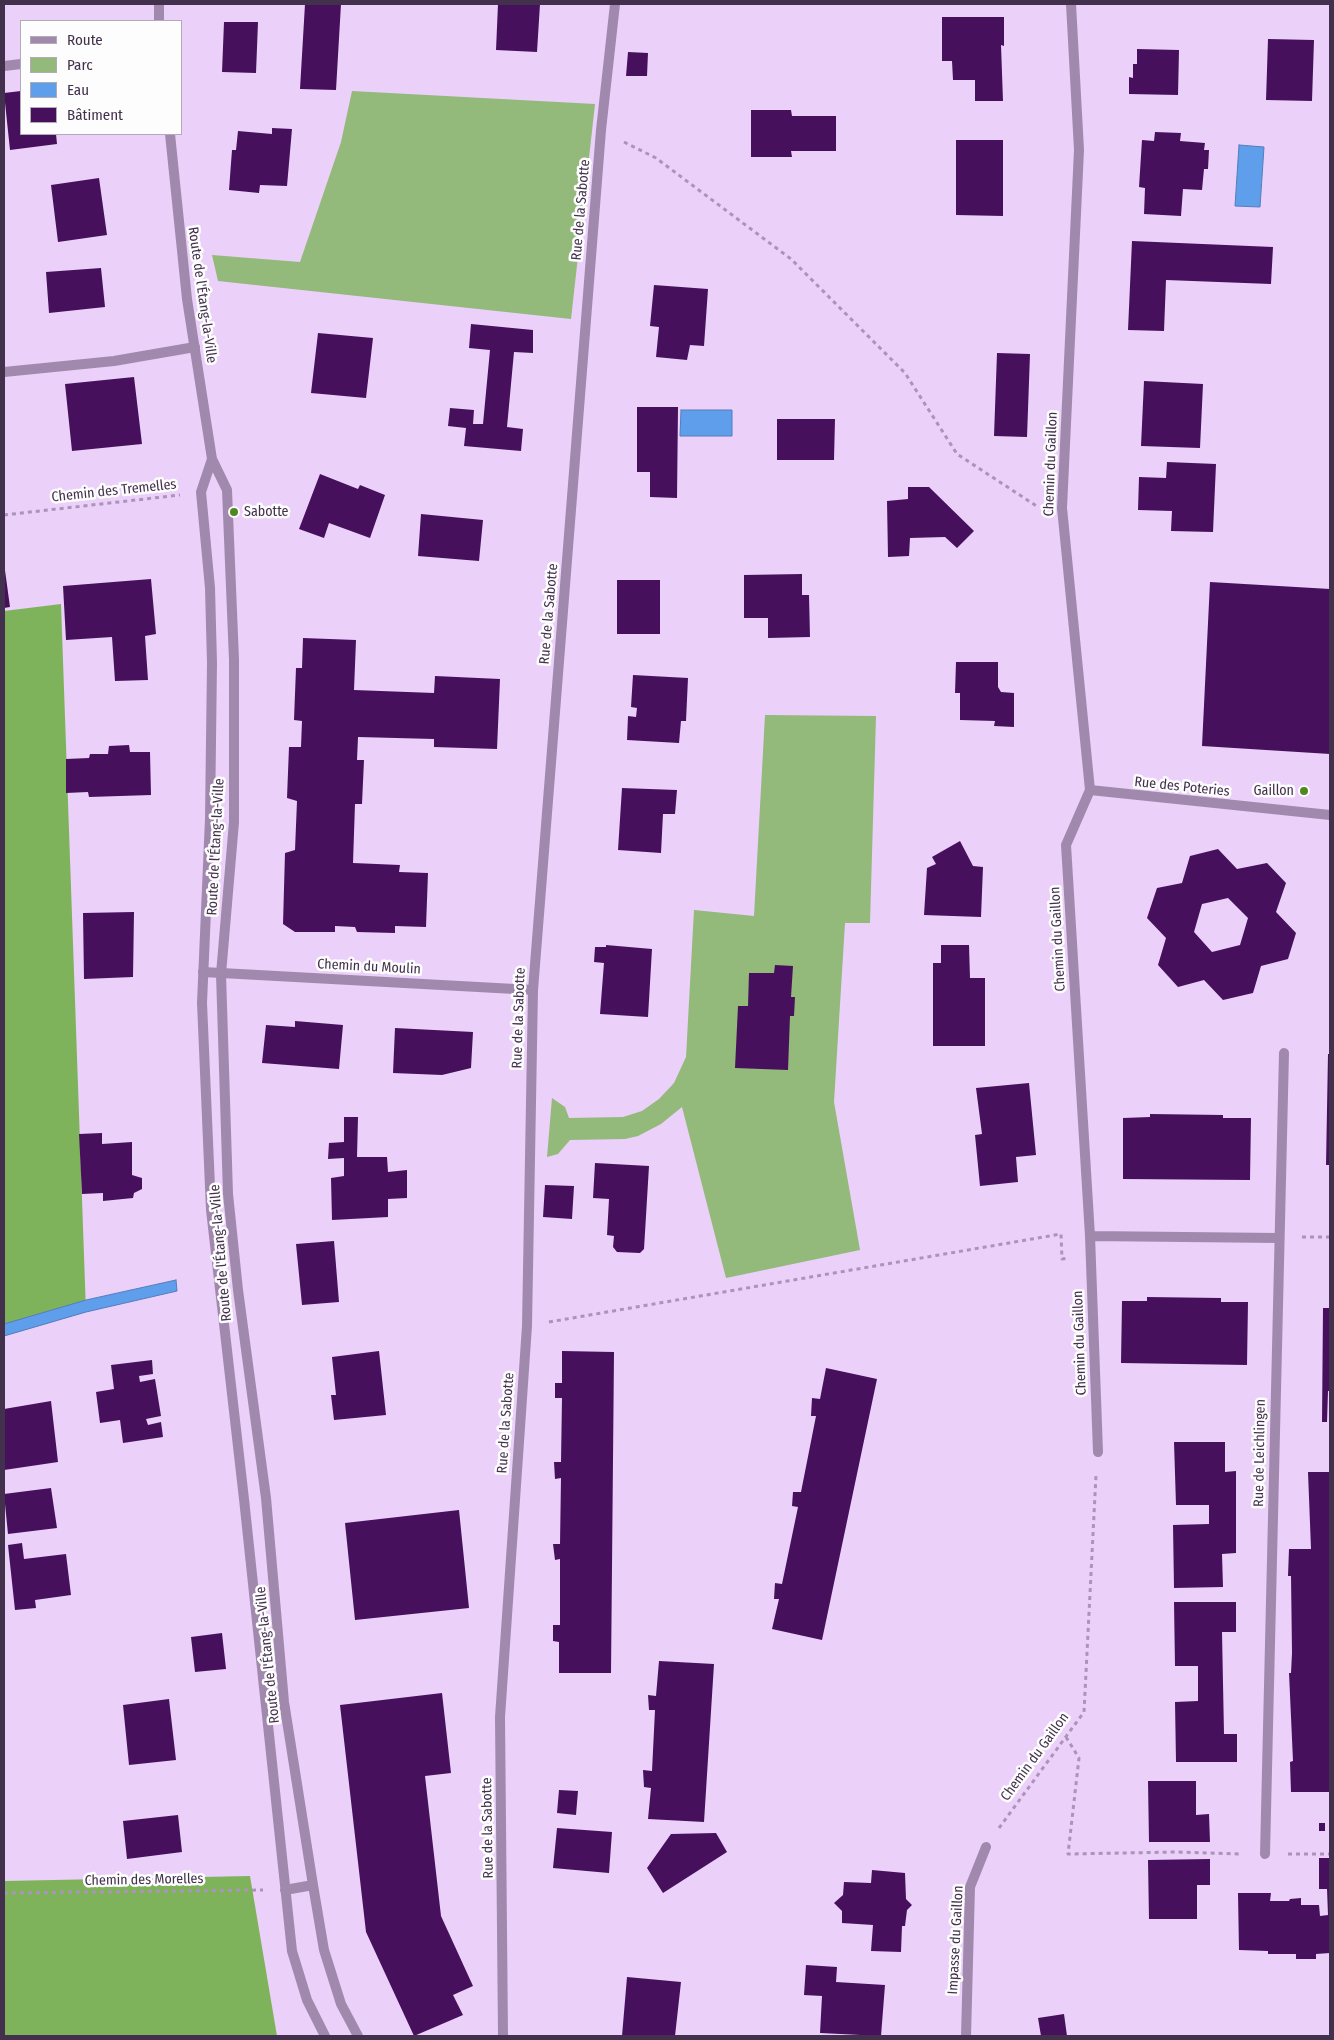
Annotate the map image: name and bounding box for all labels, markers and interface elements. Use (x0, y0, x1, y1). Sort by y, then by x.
legend (20, 20, 182, 135)
text: Route (67, 31, 103, 49)
text: Parc (67, 56, 93, 74)
text: Eau (67, 81, 89, 99)
text: Bâtiment (67, 106, 123, 124)
street label: Rue de la Sabotte (568, 159, 594, 261)
street label: Route de l'Étang-la-Ville (184, 226, 220, 364)
street label: Chemin du Gaillon (1041, 411, 1061, 517)
street label: Chemin des Tremelles (51, 476, 177, 506)
place label: Sabotte (244, 504, 288, 520)
marker: Sabotte (228, 506, 240, 518)
street label: Rue de la Sabotte (536, 563, 562, 665)
street label: Rue des Poteries (1134, 774, 1230, 800)
street label: Route de l'Étang-la-Ville (204, 778, 228, 916)
place label: Gaillon (1254, 783, 1294, 799)
marker: Gaillon (1298, 785, 1310, 797)
street label: Chemin du Gaillon (1047, 886, 1069, 992)
street label: Chemin du Moulin (317, 956, 421, 978)
street label: Rue de la Sabotte (509, 967, 529, 1069)
street label: Route de l'Étang-la-Ville (207, 1184, 235, 1322)
street label: Chemin du Gaillon (1070, 1290, 1090, 1396)
street label: Rue de la Sabotte (494, 1372, 518, 1474)
street label: Rue de Leichlingen (1251, 1399, 1269, 1507)
street label: Route de l'Étang-la-Ville (252, 1586, 284, 1724)
street label: Chemin du Gaillon (997, 1710, 1073, 1804)
street label: Rue de la Sabotte (479, 1777, 497, 1879)
street label: Chemin des Morelles (84, 1871, 204, 1889)
street label: Impasse du Gaillon (945, 1885, 967, 1995)

